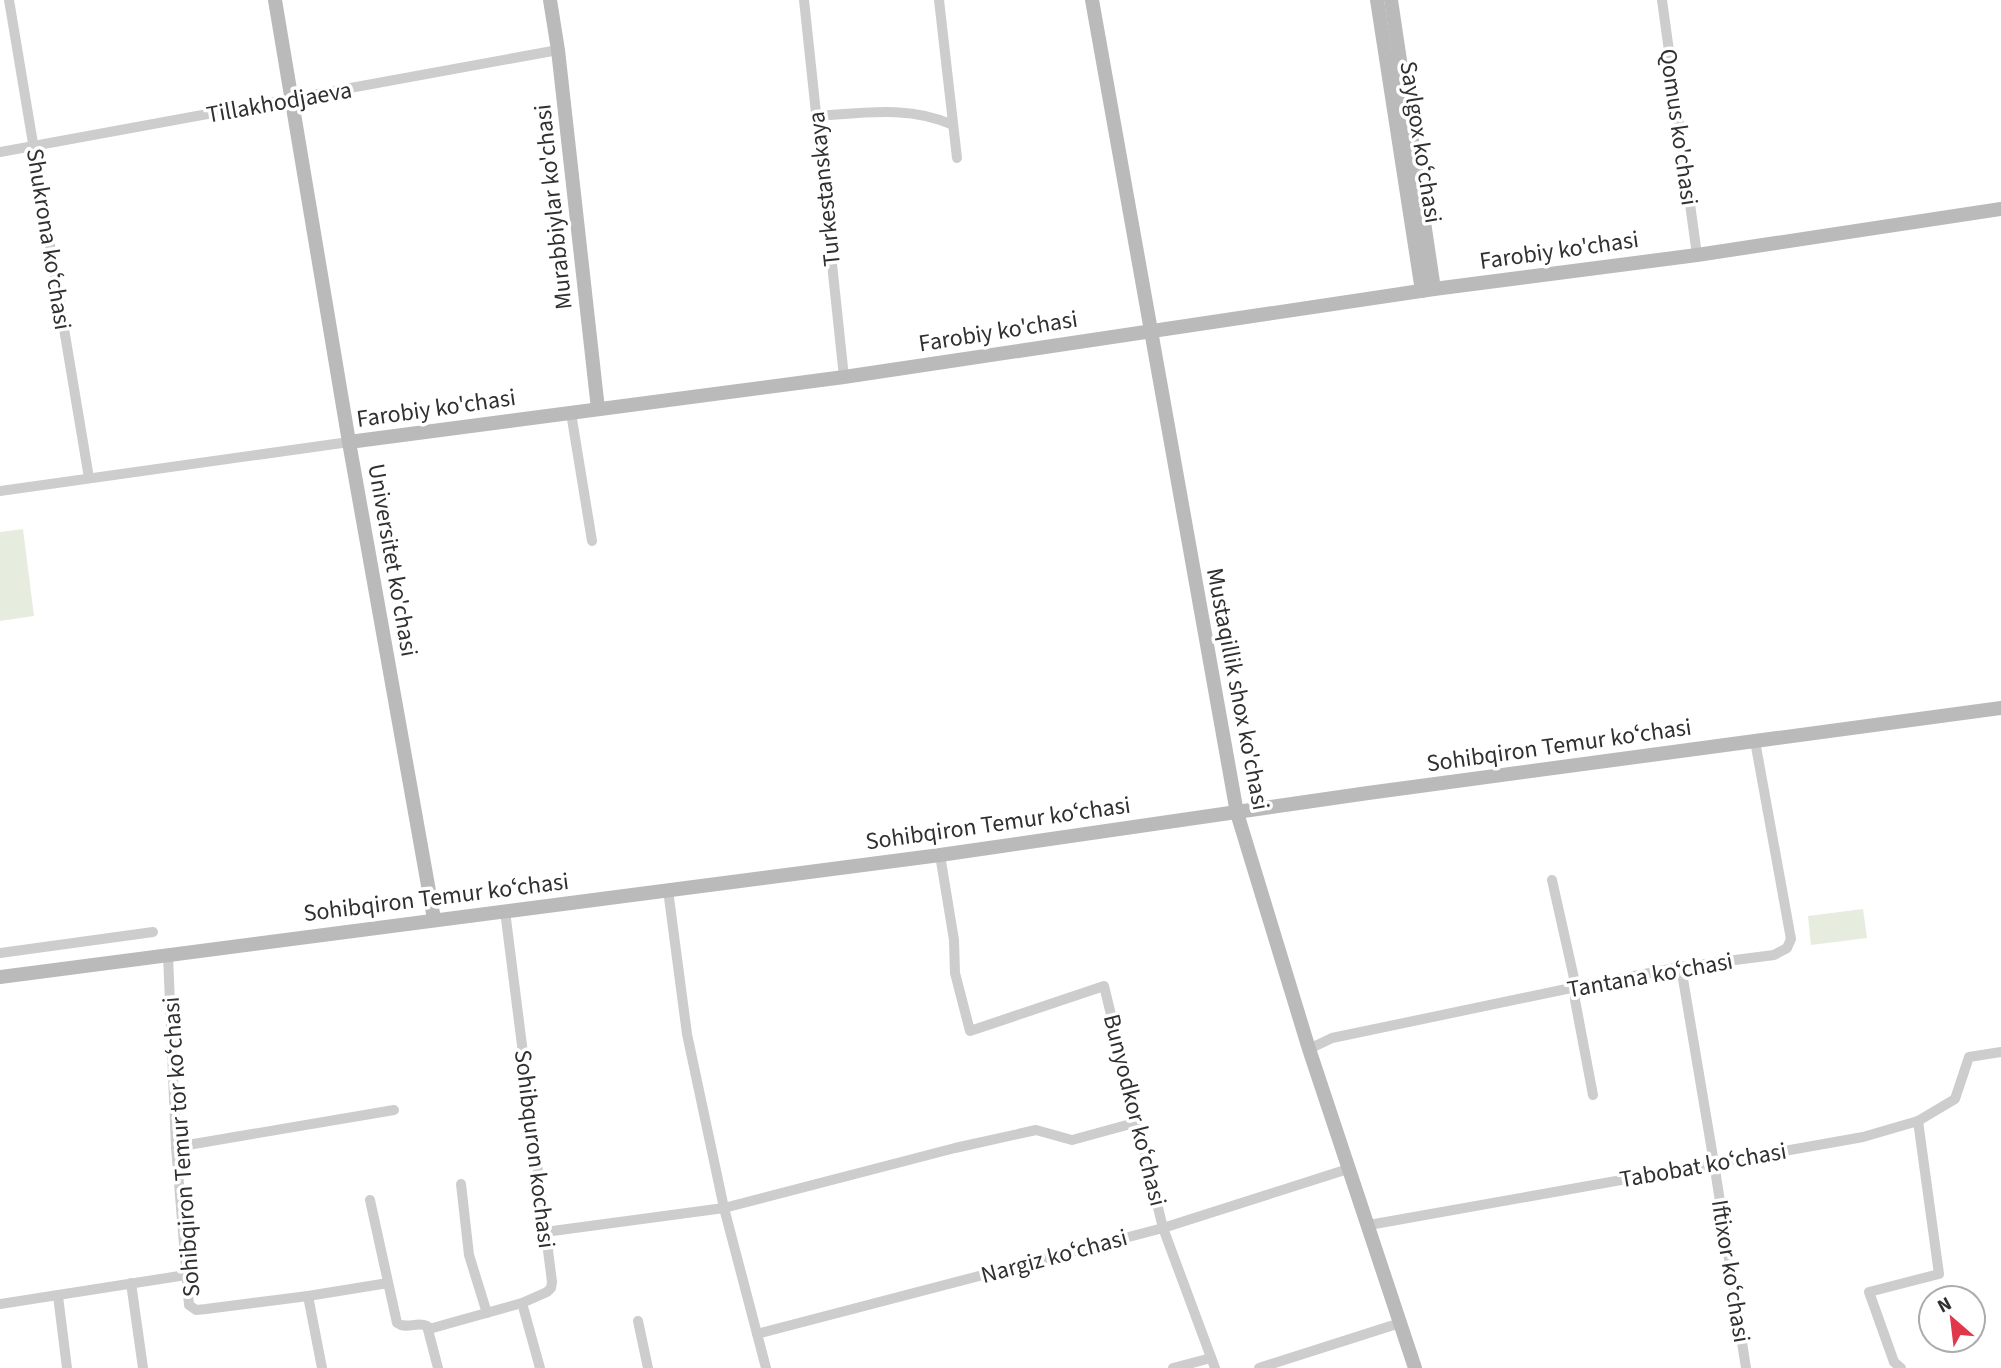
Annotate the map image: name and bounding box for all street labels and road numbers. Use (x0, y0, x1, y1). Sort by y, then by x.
street label: Qomus ko'chasi (1650, 46, 1707, 208)
street label: Saylgox koʻchasi (1390, 59, 1451, 226)
street label: Tillakhodjaeva (204, 72, 355, 133)
street label: Murabbiylar ko'chasi (525, 102, 582, 311)
street label: Turkestanskaya (799, 110, 850, 268)
street label: Shukrona koʻchasi (17, 146, 80, 332)
street label: Farobiy ko'chasi (1477, 222, 1641, 279)
street label: Farobiy ko'chasi (916, 302, 1080, 361)
street label: Farobiy ko'chasi (354, 380, 518, 437)
street label: Universitet ko'chasi (358, 461, 427, 659)
street label: Mustaqillik shox ko'chasi (1197, 565, 1278, 813)
street label: Sohibqiron Temur koʻchasi (1424, 710, 1694, 781)
street label: Sohibqiron Temur koʻchasi (863, 788, 1133, 859)
street label: Sohibqiron Temur koʻchasi (301, 864, 571, 931)
street label: Tantana koʻchasi (1565, 944, 1736, 1007)
street label: Sohibqiron Temur tor koʻchasi (154, 996, 209, 1298)
street label: Bunyodkor koʻchasi (1094, 1010, 1175, 1210)
street label: Sohibquron kochasi (505, 1048, 564, 1250)
street label: Tabobat koʻchasi (1617, 1134, 1789, 1197)
street label: Iftixor koʻchasi (1702, 1197, 1759, 1345)
street label: Nargiz koʻchasi (977, 1220, 1131, 1293)

